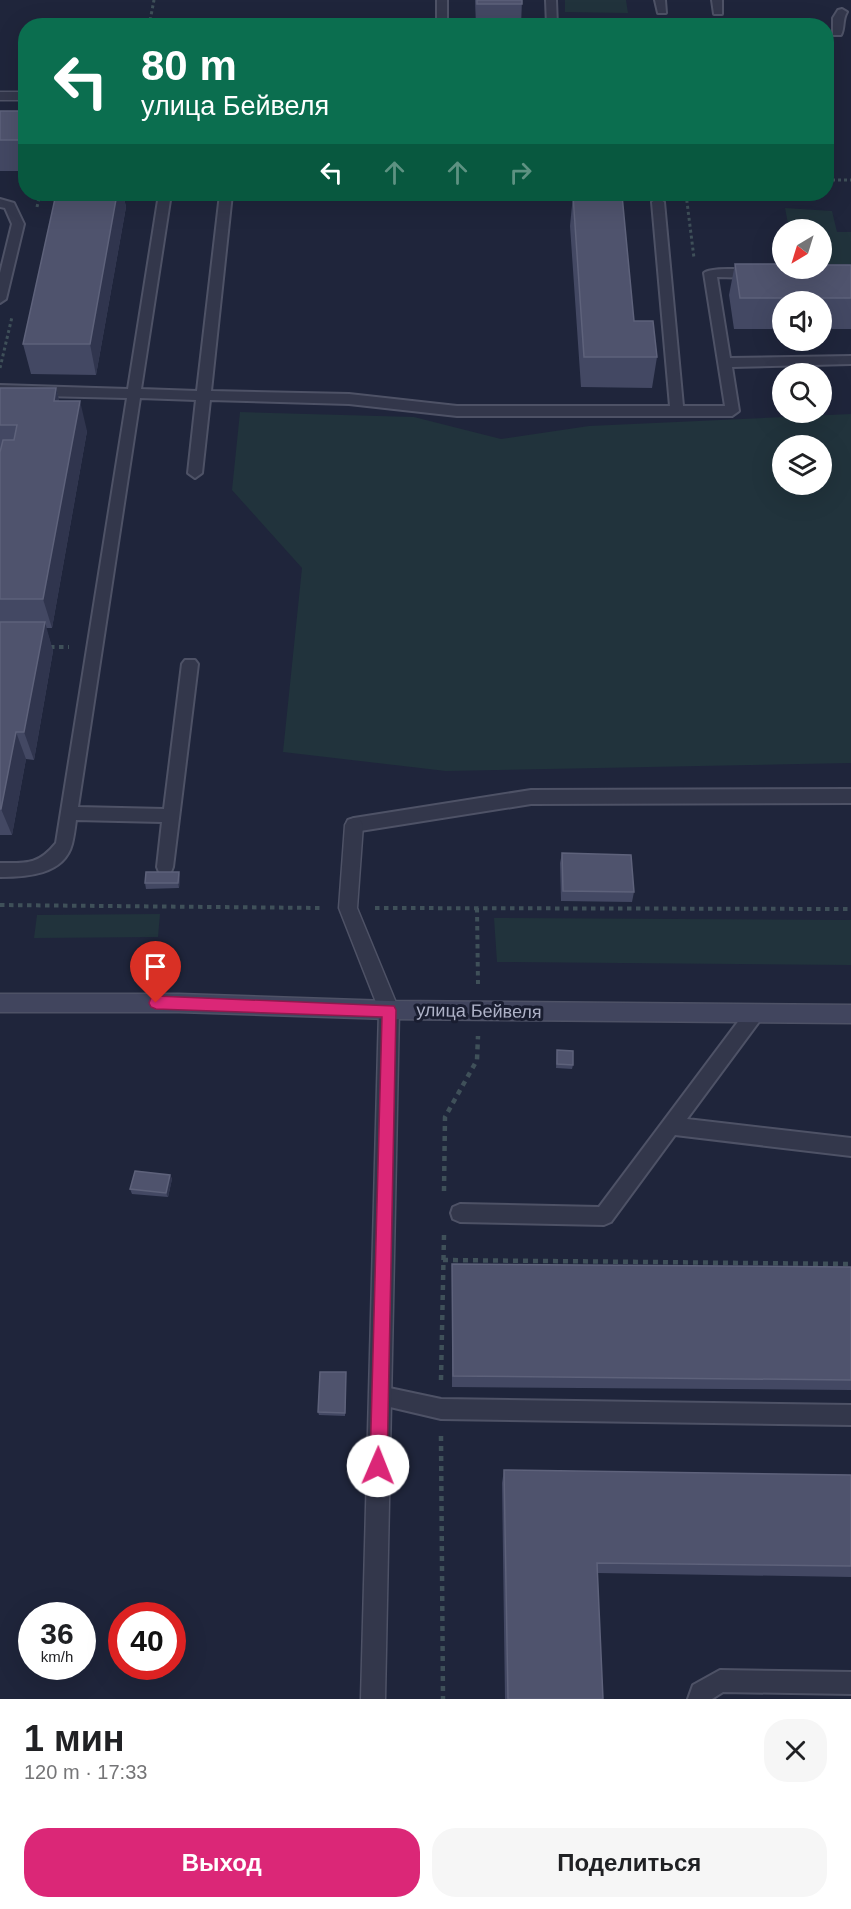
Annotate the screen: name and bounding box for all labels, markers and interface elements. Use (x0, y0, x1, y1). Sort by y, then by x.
icon: left (42, 42, 120, 120)
text: 80 m (141, 42, 237, 89)
text: улица Бейвеля (141, 91, 329, 121)
icon: left (315, 156, 348, 189)
icon: ahead (378, 156, 411, 189)
icon: ahead (441, 156, 474, 189)
icon: right (504, 156, 537, 189)
north arrow (772, 219, 832, 279)
map controls (772, 219, 832, 495)
button: sound (772, 291, 832, 351)
button: search (772, 363, 832, 423)
button: layers (772, 435, 832, 495)
pin (130, 941, 181, 1003)
icon: arrive (139, 950, 172, 983)
street label: улица Бейвеля (416, 1000, 542, 1022)
position arrow (346, 1434, 410, 1498)
speed limit sign: 40 (108, 1602, 186, 1680)
text: 36 (40, 1617, 74, 1650)
text: km/h (41, 1648, 73, 1665)
text: 1 мин (24, 1718, 125, 1759)
button: close (764, 1719, 827, 1782)
text: 120 m · 17:33 (24, 1761, 147, 1783)
button: Выход (24, 1828, 420, 1897)
button: Поделиться (432, 1828, 827, 1897)

